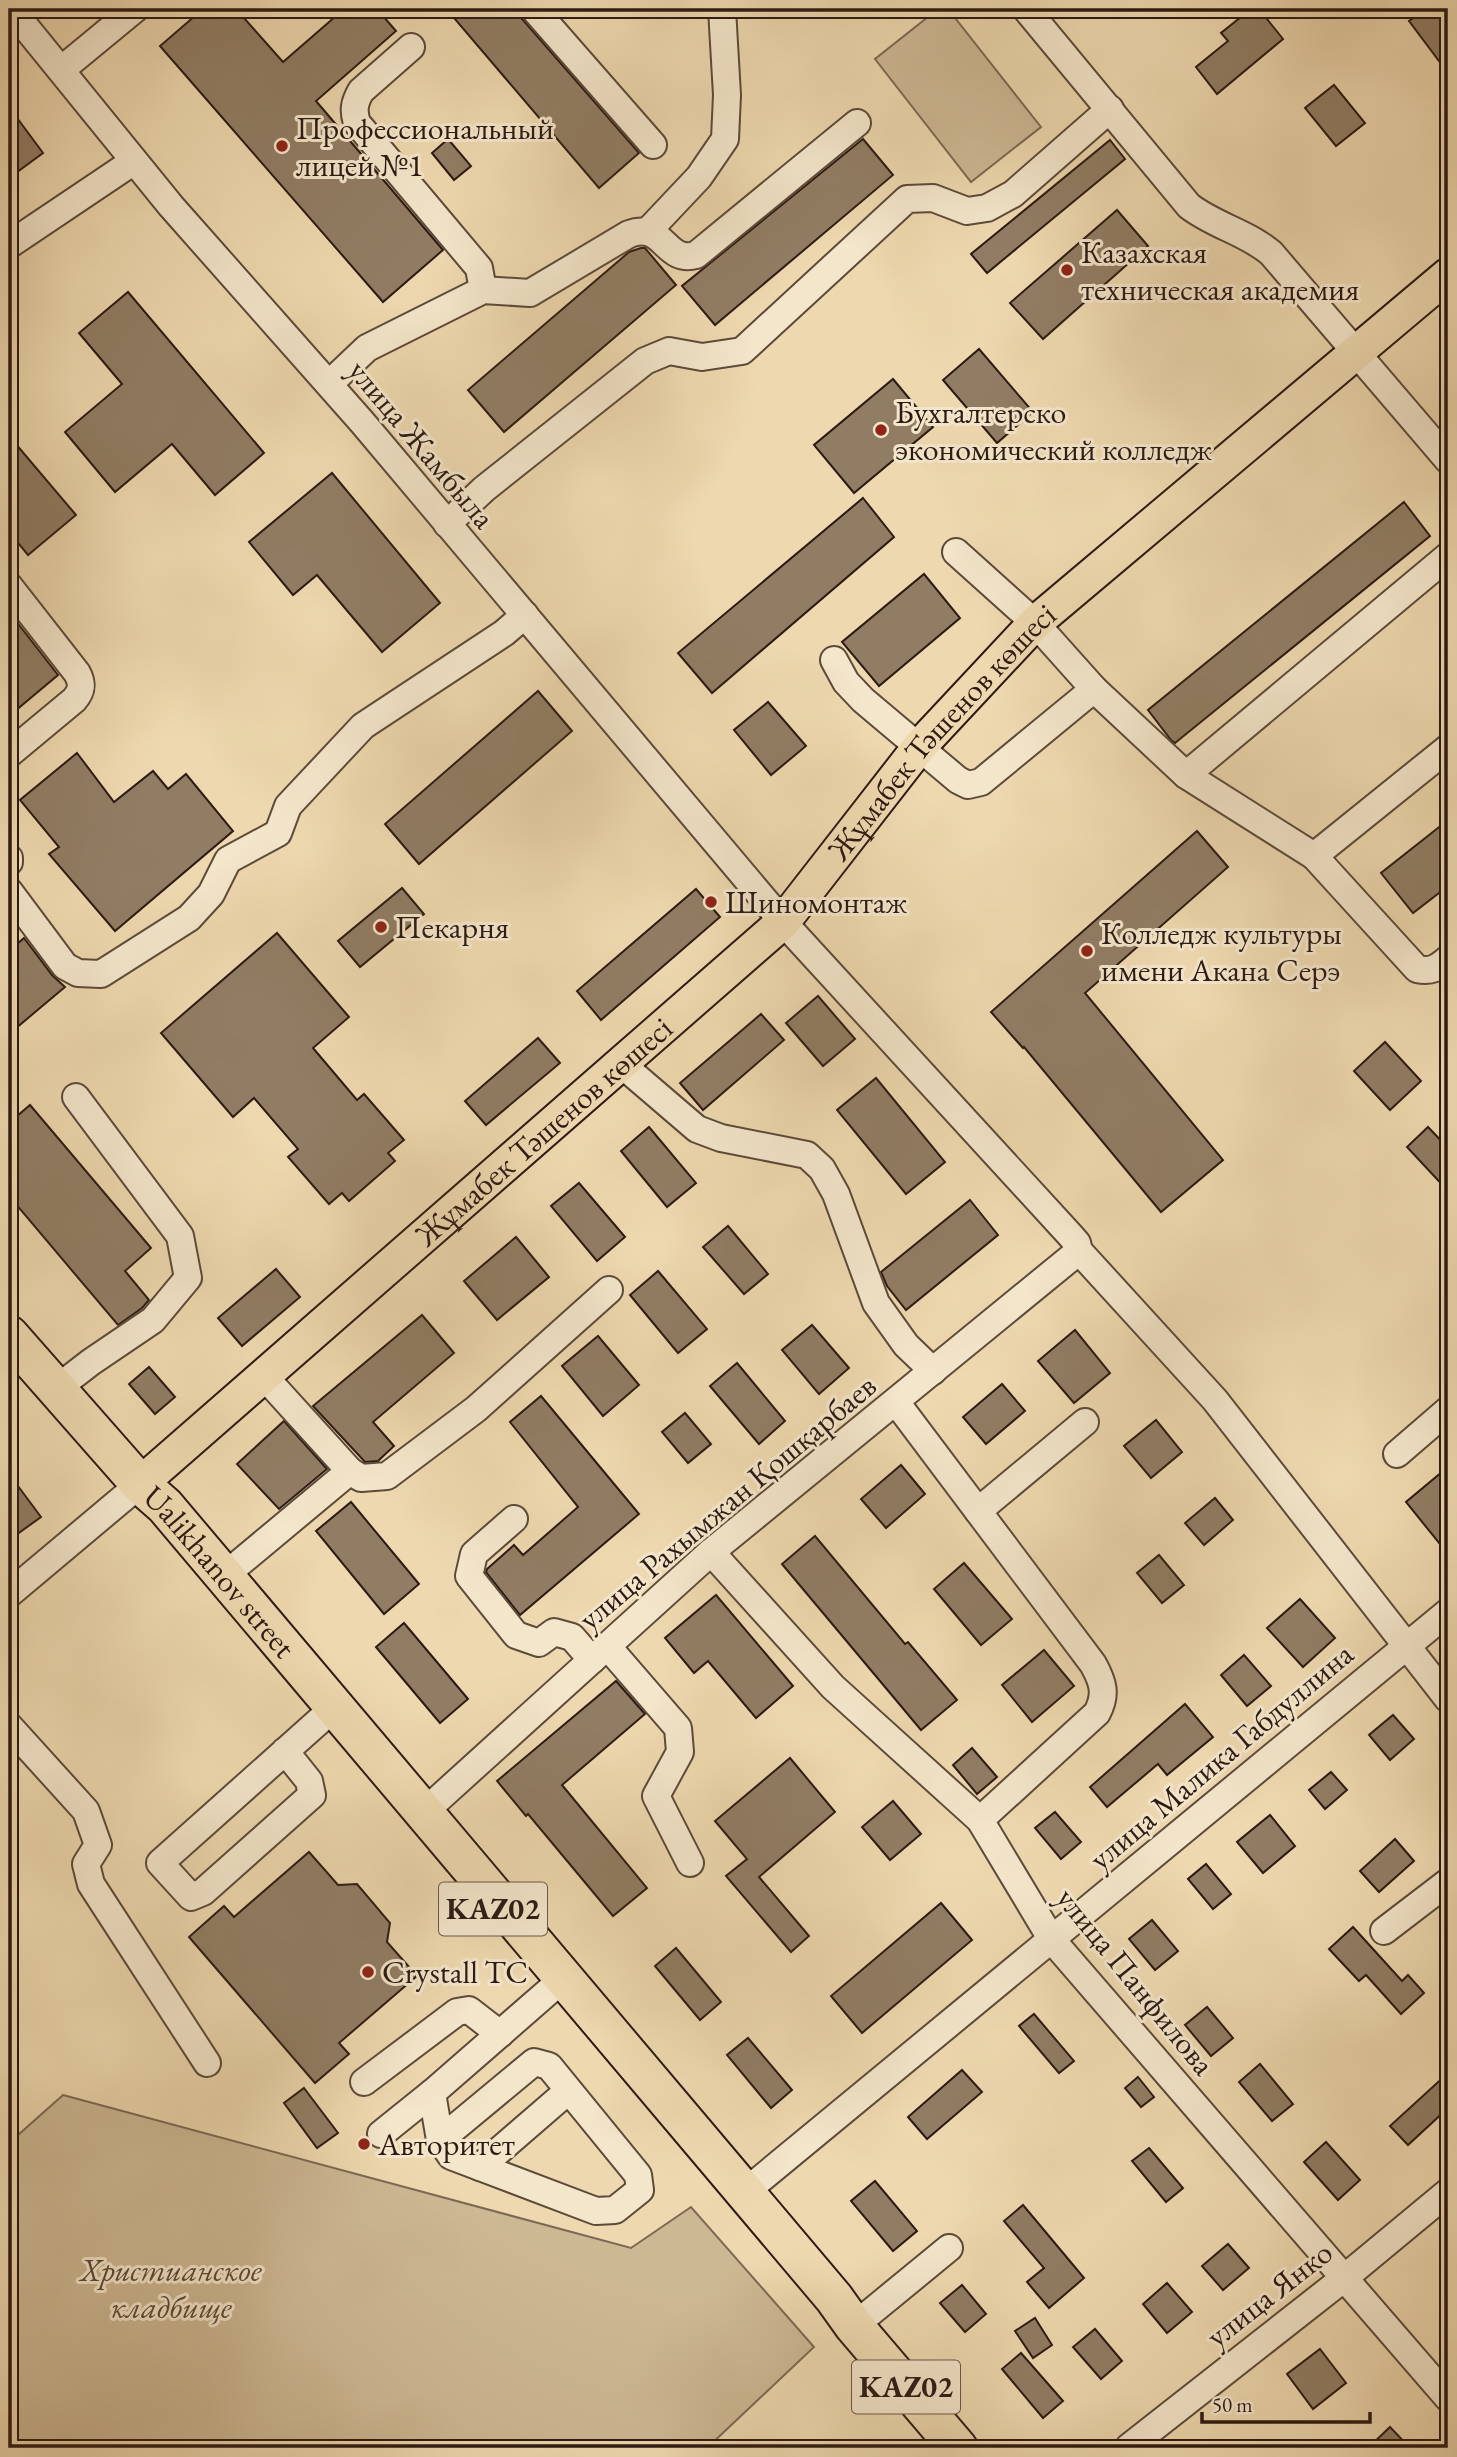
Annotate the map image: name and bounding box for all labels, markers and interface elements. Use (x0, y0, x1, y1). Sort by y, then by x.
place label: Профессиональный лицей №1 (296, 107, 554, 186)
marker: Профессиональный лицей №1 (274, 138, 290, 154)
place label: Казахская техническая академия (1081, 231, 1359, 310)
marker: Казахская техническая академия (1059, 262, 1075, 278)
street label: улица Жамбыла (339, 351, 505, 537)
place label: Бухгалтерско экономический колледж (895, 391, 1212, 470)
marker: Бухгалтерско экономический колледж (873, 422, 889, 438)
street label: Жұмабек Тәшенов көшесі (817, 593, 1065, 870)
place label: Шиномонтаж (725, 881, 908, 923)
marker: Шиномонтаж (703, 894, 719, 910)
place label: Пекарня (395, 906, 509, 948)
place label: Колледж культуры имени Акана Серэ (1101, 912, 1342, 991)
marker: Пекарня (373, 919, 389, 935)
marker: Колледж культуры имени Акана Серэ (1079, 943, 1095, 959)
street label: Жұмабек Тәшенов көшесі (405, 1007, 681, 1256)
street label: улица Рахымжан Қошқарбаев (569, 1365, 885, 1639)
street label: Ualikhanov street (135, 1476, 305, 1667)
street label: улица Малика Габдуллина (1080, 1633, 1362, 1879)
street label: улица Панфилова (1047, 1878, 1225, 2084)
road number: KАZ02 (439, 1882, 547, 1936)
place label: Crystall TC (382, 1951, 528, 1993)
marker: Crystall TC (360, 1964, 376, 1980)
place label: Авторитет (377, 2123, 515, 2165)
marker: Авторитет (356, 2136, 372, 2152)
street label: улица Янко (1197, 2231, 1341, 2357)
park label: Христианское кладбище (78, 2249, 263, 2328)
road number: KАZ02 (852, 2360, 960, 2414)
scale bar (1202, 2380, 1370, 2424)
text: 50 m (1212, 2391, 1253, 2418)

